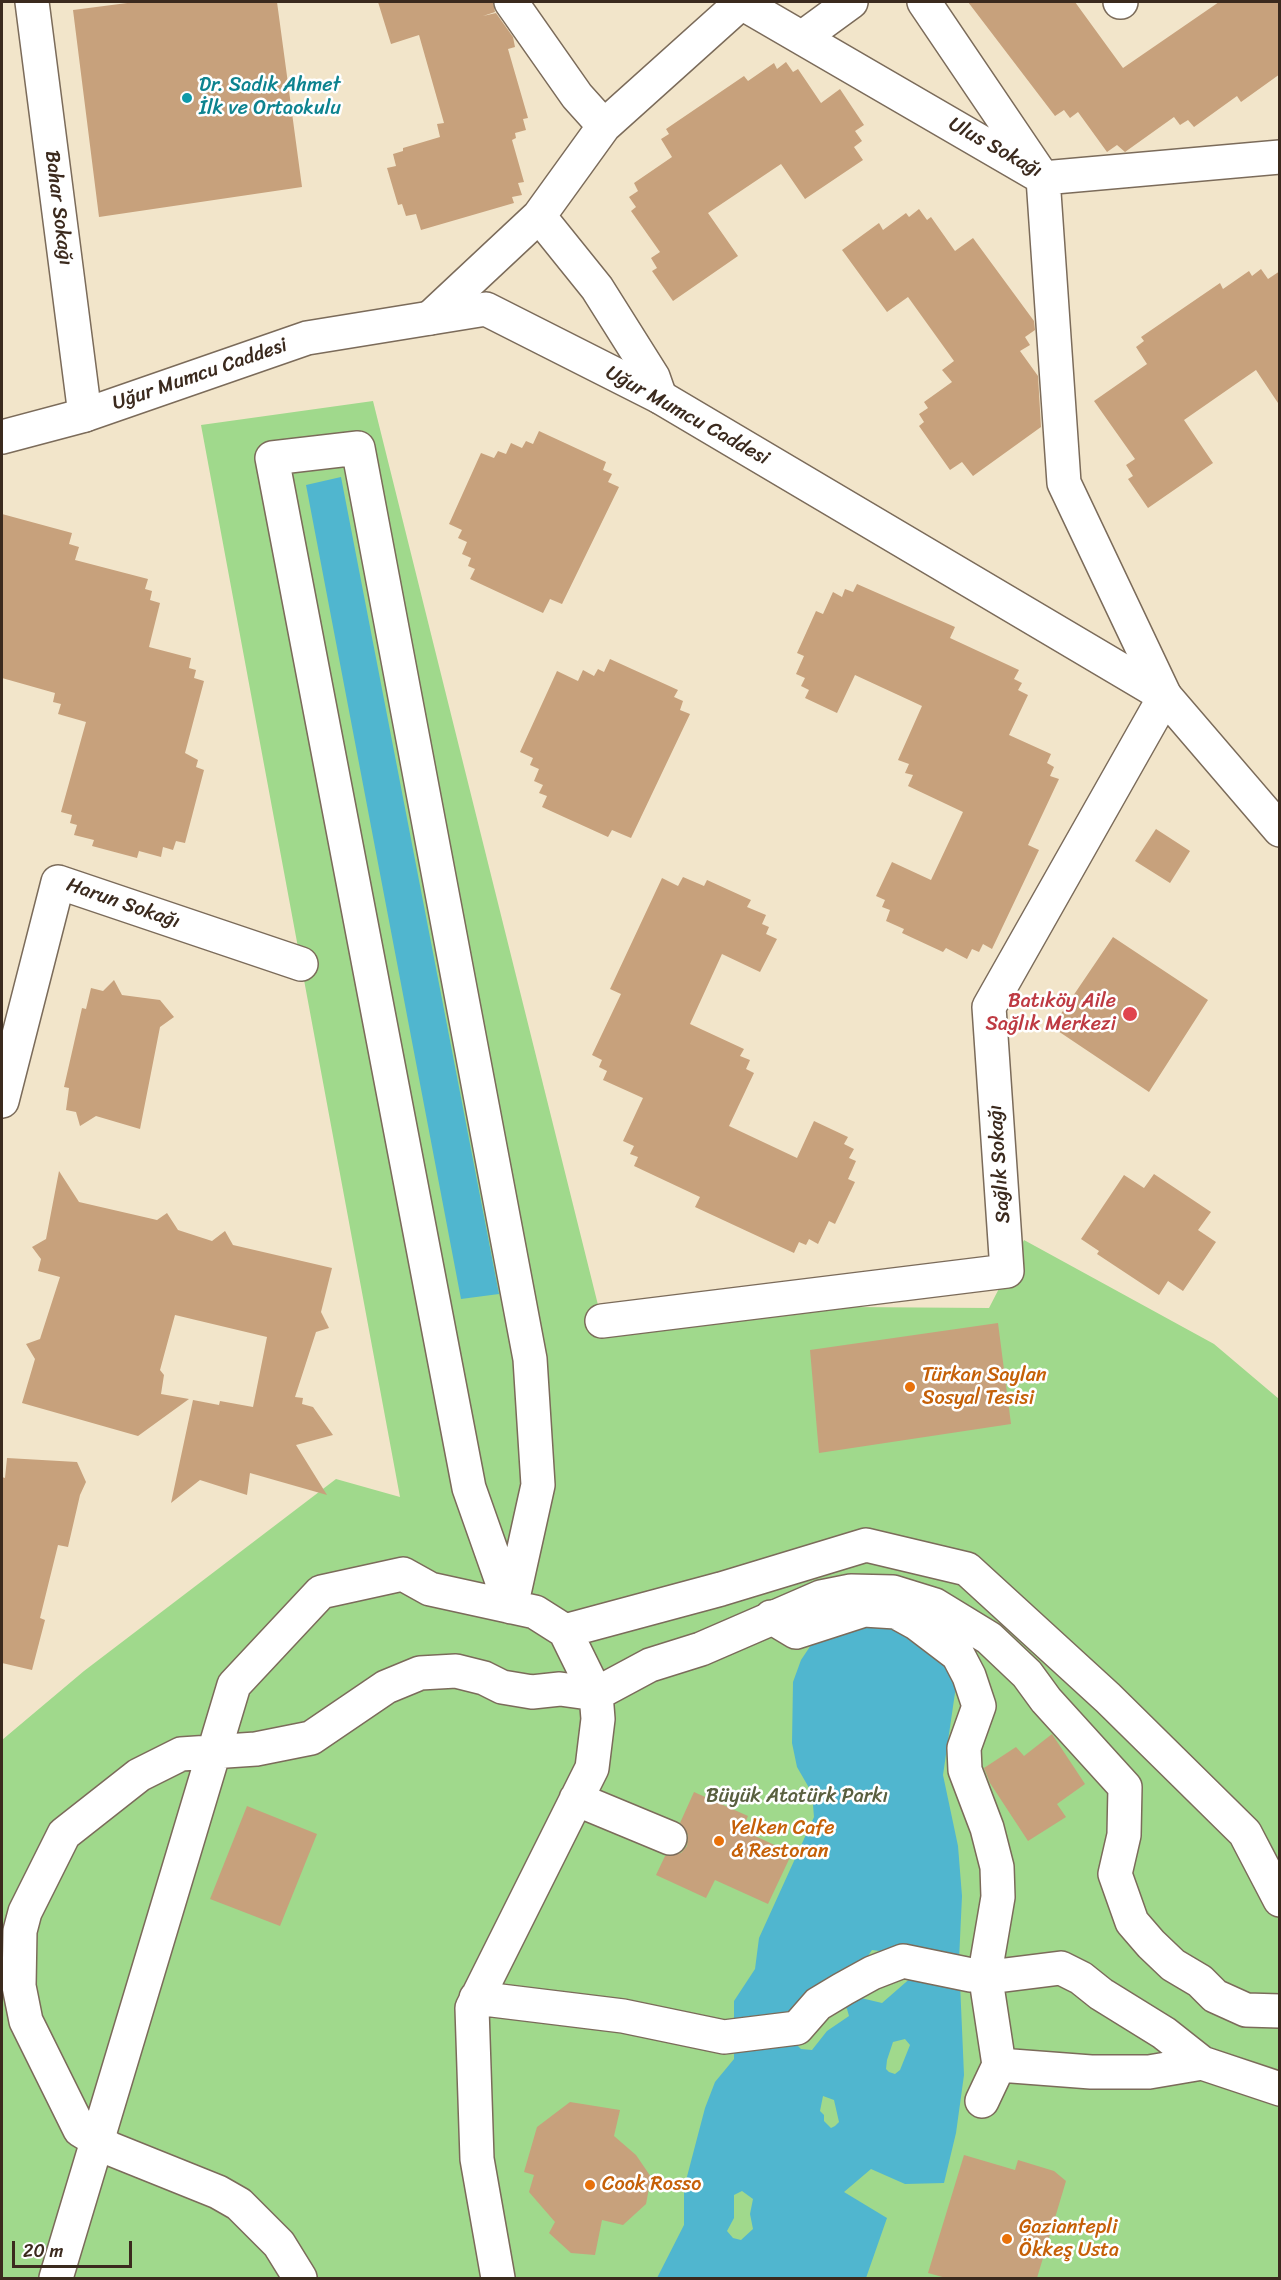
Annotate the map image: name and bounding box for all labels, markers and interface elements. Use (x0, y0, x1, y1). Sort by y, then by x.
place label: Dr. Sadık Ahmet İlk ve Ortaokulu (199, 74, 341, 121)
marker: Dr. Sadık Ahmet İlk ve Ortaokulu (180, 91, 194, 105)
street label: Ulus Sokağı (944, 113, 1046, 183)
street label: Bahar Sokağı (39, 149, 77, 267)
street label: Uğur Mumcu Caddesi (109, 334, 291, 416)
street label: Uğur Mumcu Caddesi (601, 361, 773, 471)
street label: Harun Sokağı (63, 873, 183, 935)
place label: Batıköy Aile Sağlık Merkezi (986, 990, 1116, 1037)
marker: Batıköy Aile Sağlık Merkezi (1121, 1005, 1139, 1023)
street label: Sağlık Sokağı (984, 1104, 1016, 1224)
place label: Türkan Saylan Sosyal Tesisi (922, 1364, 1047, 1411)
marker: Türkan Saylan Sosyal Tesisi (903, 1380, 917, 1394)
park label: Büyük Atatürk Parkı (706, 1785, 888, 1809)
place label: Yelken Cafe & Restoran (731, 1817, 834, 1864)
marker: Yelken Cafe & Restoran (712, 1834, 726, 1848)
place label: Cook Rosso (602, 2173, 701, 2197)
marker: Cook Rosso (583, 2178, 597, 2192)
place label: Gaziantepli Ökkeş Usta (1019, 2216, 1119, 2263)
scale bar (15, 2229, 135, 2267)
marker: Gaziantepli Ökkeş Usta (1000, 2232, 1014, 2246)
text: 20 m (23, 2235, 63, 2267)

